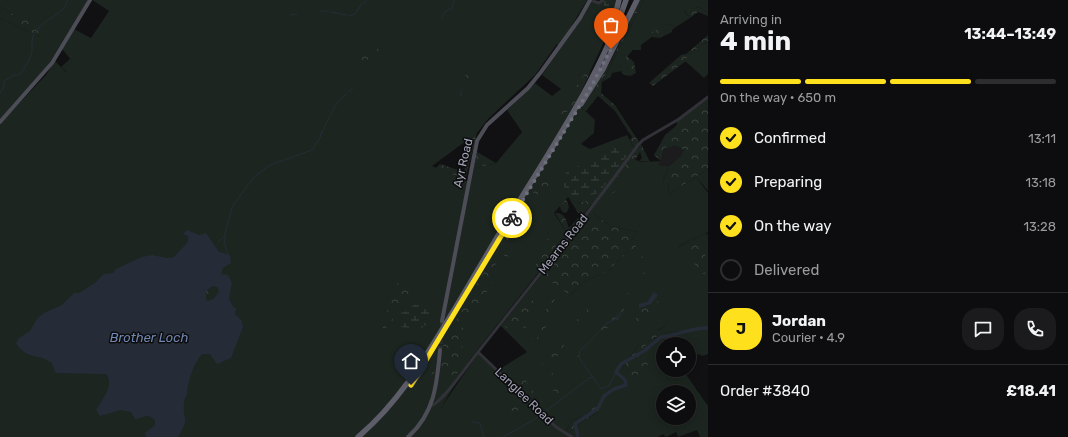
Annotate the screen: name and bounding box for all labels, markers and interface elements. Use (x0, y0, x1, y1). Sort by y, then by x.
pin (594, 8, 628, 49)
text: Arriving in (720, 12, 782, 27)
icon: bag (600, 14, 622, 36)
text: 13:44–13:49 (964, 25, 1056, 43)
text: 4 min (720, 26, 791, 57)
text: On the way · 650 m (720, 90, 836, 105)
icon: check (720, 127, 742, 149)
text: Confirmed (754, 129, 826, 147)
text: 13:11 (1028, 131, 1056, 146)
street label: Ayr Road (451, 137, 475, 189)
icon: check (720, 171, 742, 193)
text: Preparing (754, 173, 822, 191)
text: 13:18 (1025, 175, 1056, 190)
courier (492, 198, 532, 238)
icon: bike (501, 207, 523, 229)
street label: Mearns Road (535, 211, 591, 277)
icon: check (720, 215, 742, 237)
text: On the way (754, 217, 832, 235)
text: 13:28 (1023, 219, 1056, 234)
text: Delivered (754, 261, 819, 279)
button: chat (962, 308, 1004, 350)
button: phone (1014, 308, 1056, 350)
text: Jordan (772, 312, 826, 330)
text: J (736, 320, 746, 338)
water label: Brother Loch (110, 330, 188, 345)
text: Courier · 4.9 (772, 330, 845, 345)
map controls (656, 337, 696, 425)
button: locate (656, 337, 696, 377)
pin (394, 344, 428, 385)
icon: home (400, 350, 422, 372)
street label: Langlee Road (492, 365, 556, 427)
text: Order #3840 (720, 382, 810, 400)
text: £18.41 (1006, 382, 1056, 400)
button: layers (656, 385, 696, 425)

